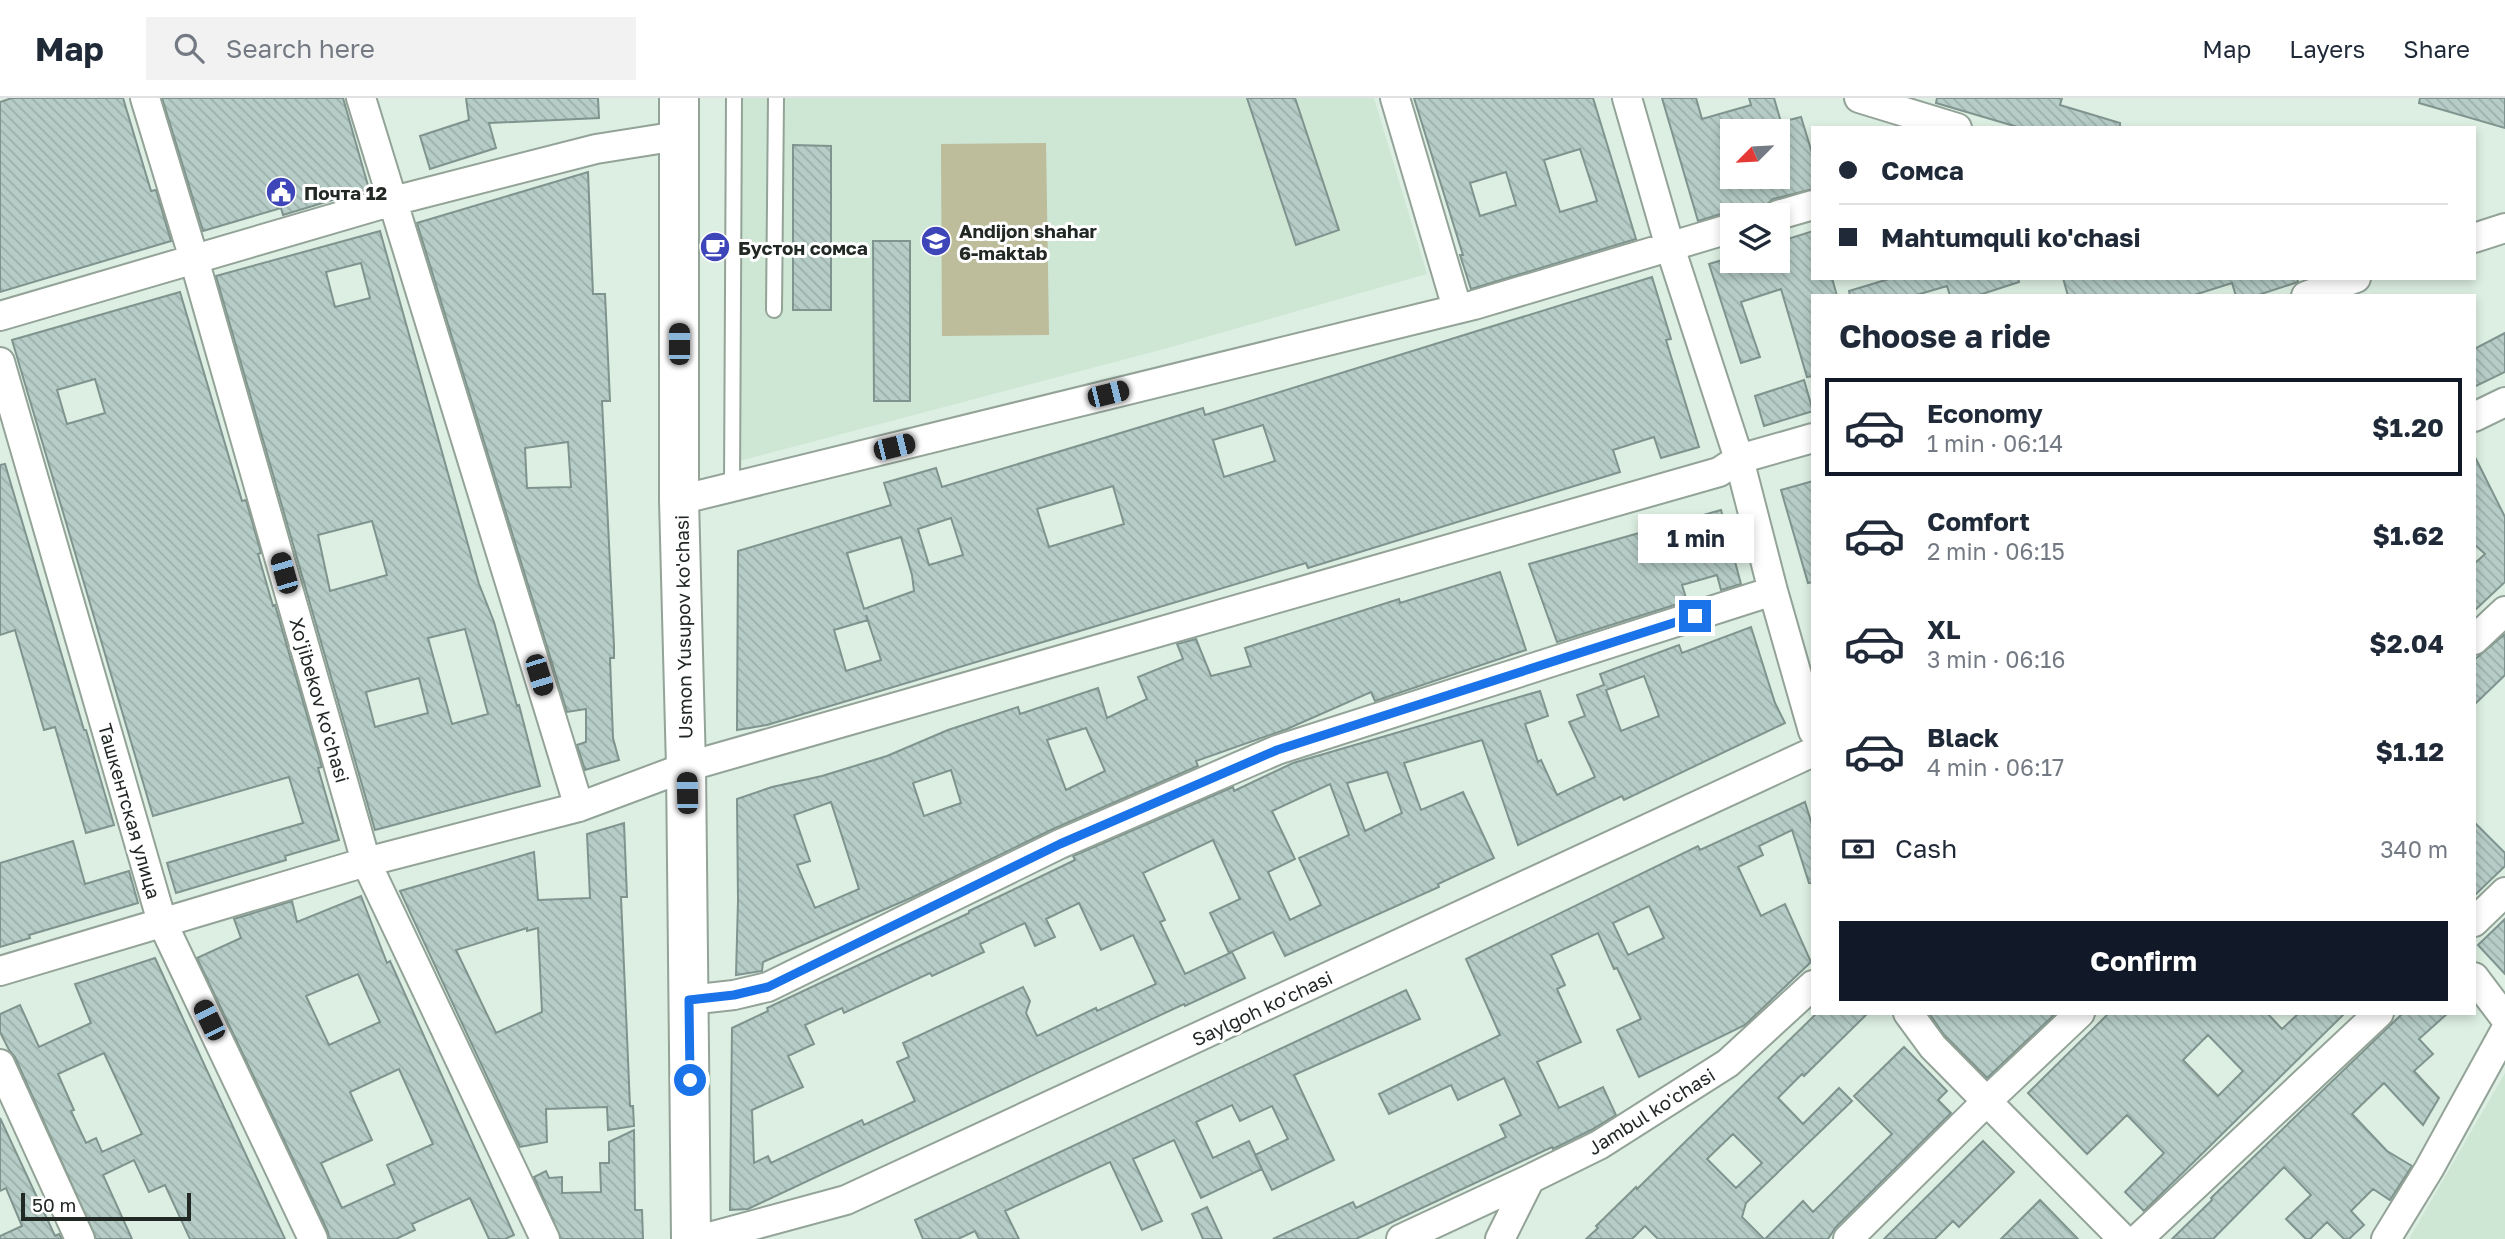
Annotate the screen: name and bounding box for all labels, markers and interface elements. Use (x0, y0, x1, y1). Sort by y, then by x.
search box (146, 17, 636, 80)
text: Map (35, 29, 104, 68)
icon: search (170, 29, 208, 67)
text: Search here (226, 33, 375, 64)
text: Map (2202, 34, 2251, 63)
text: Layers (2289, 34, 2365, 63)
text: Share (2403, 34, 2470, 63)
north arrow (1720, 119, 1790, 189)
map controls (1720, 119, 1790, 273)
text: Сомса (1881, 155, 1964, 186)
public building icon: Почта 12 (264, 175, 298, 209)
place label: Почта 12 (304, 181, 387, 204)
button: layers (1720, 203, 1790, 273)
place label: Andijon shahar 6-maktab (959, 219, 1097, 264)
text: Mahtumquli ko'chasi (1881, 222, 2141, 253)
school or university icon: Andijon shahar 6-maktab (919, 224, 953, 258)
cafe icon: Бустон сомса (698, 230, 732, 264)
place label: Бустон сомса (738, 236, 868, 259)
text: Choose a ride (1839, 317, 2051, 355)
car (669, 323, 690, 365)
car (1086, 379, 1131, 409)
icon: car (1843, 396, 1906, 459)
text: Economy (1927, 398, 2043, 429)
text: $1.20 (2372, 412, 2444, 443)
text: 1 min · 06:14 (1927, 429, 2063, 457)
car (872, 432, 917, 462)
icon: car (1843, 504, 1906, 567)
text: Comfort (1927, 506, 2030, 537)
callout: 1 min (1637, 514, 1753, 564)
street label: Usmon Yusupov ko'chasi (670, 515, 696, 739)
text: $1.62 (2372, 520, 2444, 551)
text: 1 min (1667, 524, 1725, 552)
text: 2 min · 06:15 (1927, 537, 2065, 565)
car (269, 550, 300, 596)
route end (1679, 600, 1711, 632)
icon: car (1843, 612, 1906, 675)
text: XL (1927, 614, 1961, 645)
street label: Xo'jibekov ko'chasi (285, 615, 355, 785)
text: $2.04 (2369, 628, 2444, 659)
text: 3 min · 06:16 (1927, 645, 2065, 673)
car (523, 652, 556, 698)
icon: car (1843, 720, 1906, 783)
street label: Ташкентская улица (94, 721, 166, 901)
text: Black (1927, 722, 1999, 753)
text: $1.12 (2376, 736, 2444, 767)
text: 4 min · 06:17 (1927, 753, 2064, 781)
car (677, 772, 698, 814)
icon: cash (1839, 830, 1877, 868)
text: Cash (1895, 833, 1957, 864)
text: 340 m (2380, 835, 2448, 863)
button: Confirm (1839, 921, 2448, 1001)
street label: Saylgoh ko'chasi (1188, 965, 1336, 1051)
car (191, 997, 228, 1043)
street label: Jambul ko'chasi (1583, 1063, 1719, 1159)
route start (674, 1064, 706, 1096)
scale bar (21, 1190, 191, 1222)
text: 50 m (32, 1193, 76, 1216)

